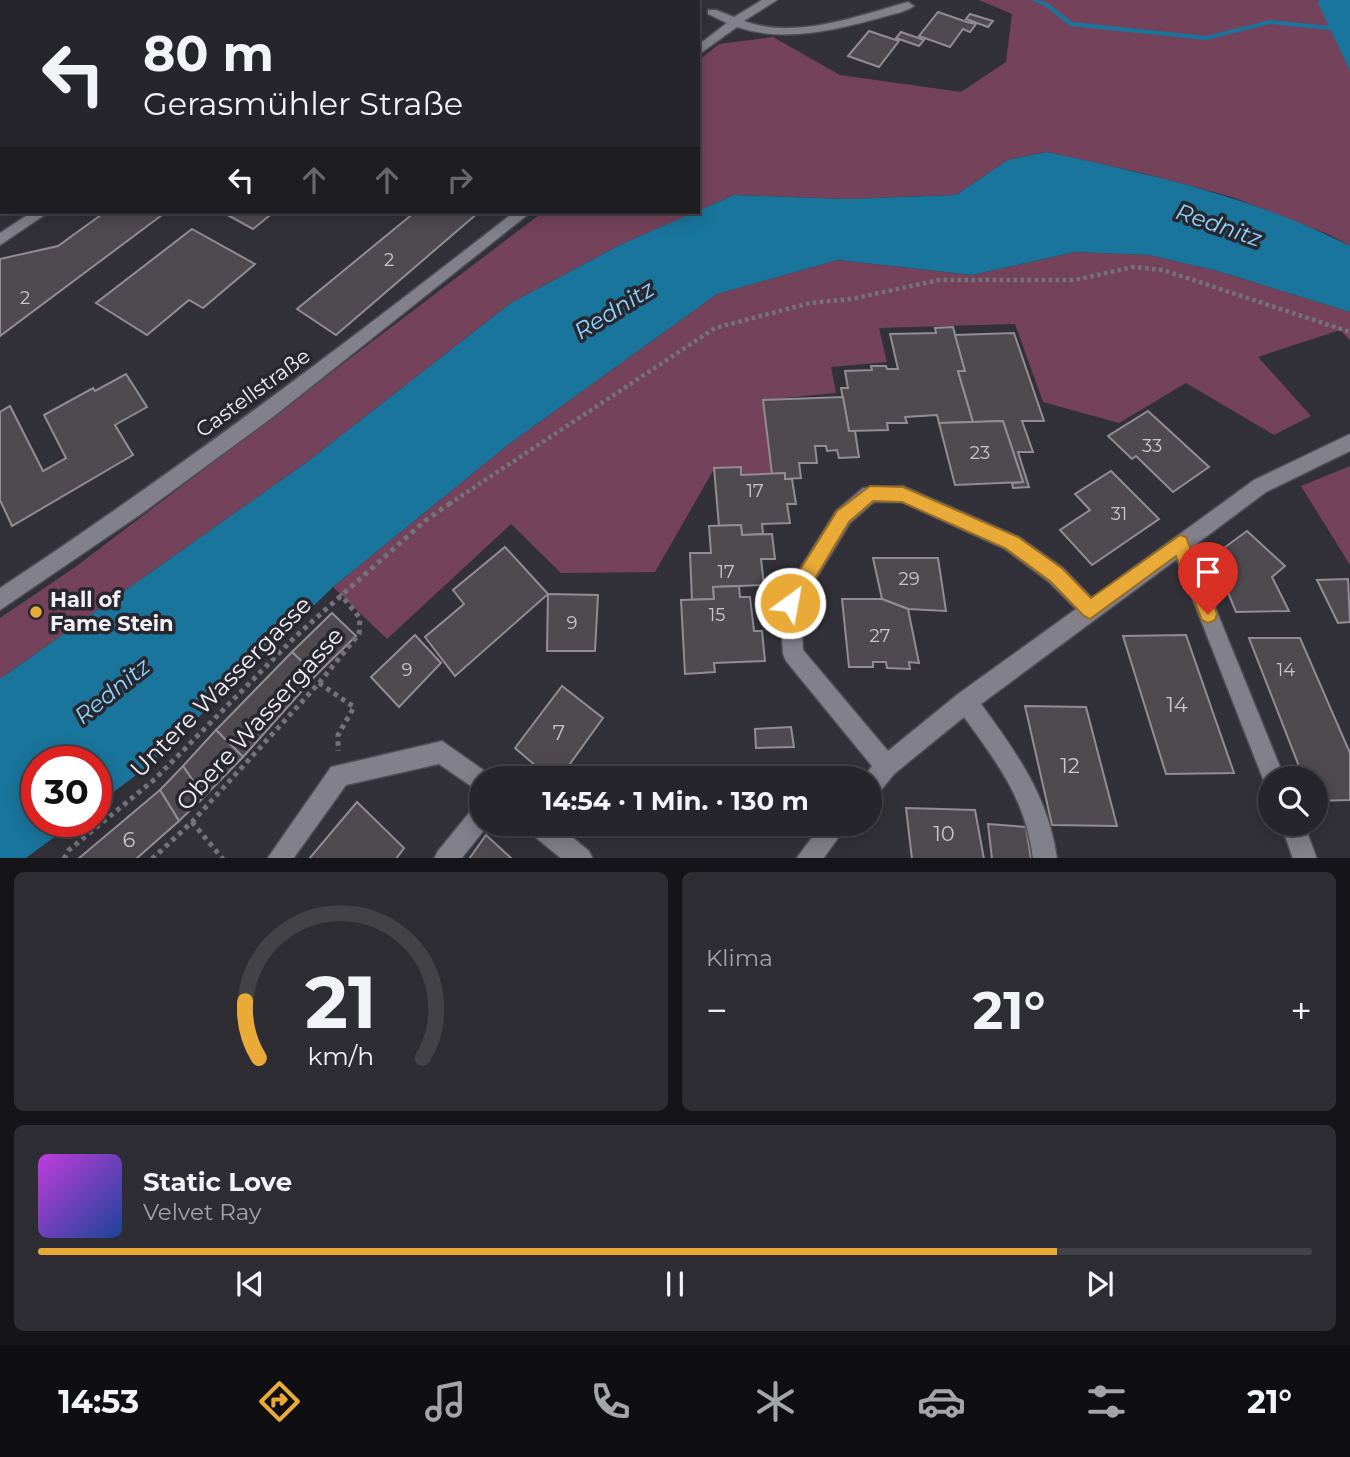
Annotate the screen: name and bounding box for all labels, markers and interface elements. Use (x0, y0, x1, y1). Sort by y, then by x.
text: 80 m (143, 24, 274, 83)
icon: left (28, 28, 119, 119)
text: Gerasmühler Straße (143, 84, 463, 123)
icon: left (222, 161, 260, 199)
icon: ahead (295, 161, 333, 199)
icon: ahead (368, 161, 406, 199)
icon: right (441, 161, 479, 199)
water label: Rednitz (1172, 197, 1266, 253)
house number: 2 (384, 249, 394, 271)
water label: Rednitz (569, 274, 659, 345)
house number: 2 (20, 287, 30, 309)
street label: Castellstraße (191, 343, 315, 442)
house number: 33 (1142, 435, 1162, 457)
house number: 23 (970, 442, 990, 464)
house number: 17 (746, 480, 764, 502)
house number: 31 (1111, 503, 1127, 525)
pin (1178, 542, 1238, 614)
icon: arrive (1189, 553, 1227, 591)
house number: 17 (717, 561, 735, 583)
position arrow (753, 566, 827, 640)
house number: 29 (898, 568, 920, 590)
place label: Hall of Fame Stein (50, 587, 174, 636)
street label: Untere Wassergasse (124, 590, 317, 783)
marker: Hall of Fame Stein (28, 604, 44, 620)
house number: 15 (709, 604, 725, 626)
house number: 9 (567, 612, 578, 634)
street label: Obere Wassergasse (170, 621, 349, 816)
house number: 27 (870, 625, 890, 647)
water label: Rednitz (69, 652, 156, 730)
house number: 9 (402, 659, 413, 681)
house number: 14 (1277, 659, 1295, 681)
house number: 14 (1166, 692, 1188, 717)
house number: 7 (553, 720, 565, 745)
speed limit sign: 30 (21, 746, 112, 837)
house number: 12 (1060, 753, 1080, 778)
map controls (1258, 766, 1328, 836)
button: search (1258, 766, 1328, 836)
text: 14:54 · 1 Min. · 130 m (542, 785, 809, 817)
house number: 10 (933, 821, 955, 846)
house number: 6 (123, 827, 136, 852)
text: Klima (706, 944, 773, 972)
text: 21 (305, 958, 377, 1046)
text: 21° (973, 979, 1045, 1042)
text: − (706, 987, 728, 1034)
text: + (1290, 987, 1312, 1034)
text: km/h (308, 1040, 374, 1070)
text: Static Love (143, 1166, 292, 1198)
text: Velvet Ray (143, 1198, 261, 1226)
icon: previous (231, 1265, 269, 1303)
icon: pause (656, 1265, 694, 1303)
icon: next (1081, 1265, 1119, 1303)
icon: directions (255, 1377, 304, 1426)
icon: music (421, 1377, 470, 1426)
icon: phone (586, 1377, 635, 1426)
icon: climate (751, 1377, 800, 1426)
icon: car (917, 1377, 966, 1426)
icon: filters (1082, 1377, 1131, 1426)
text: 14:53 (58, 1382, 139, 1421)
text: 21° (1247, 1382, 1292, 1421)

